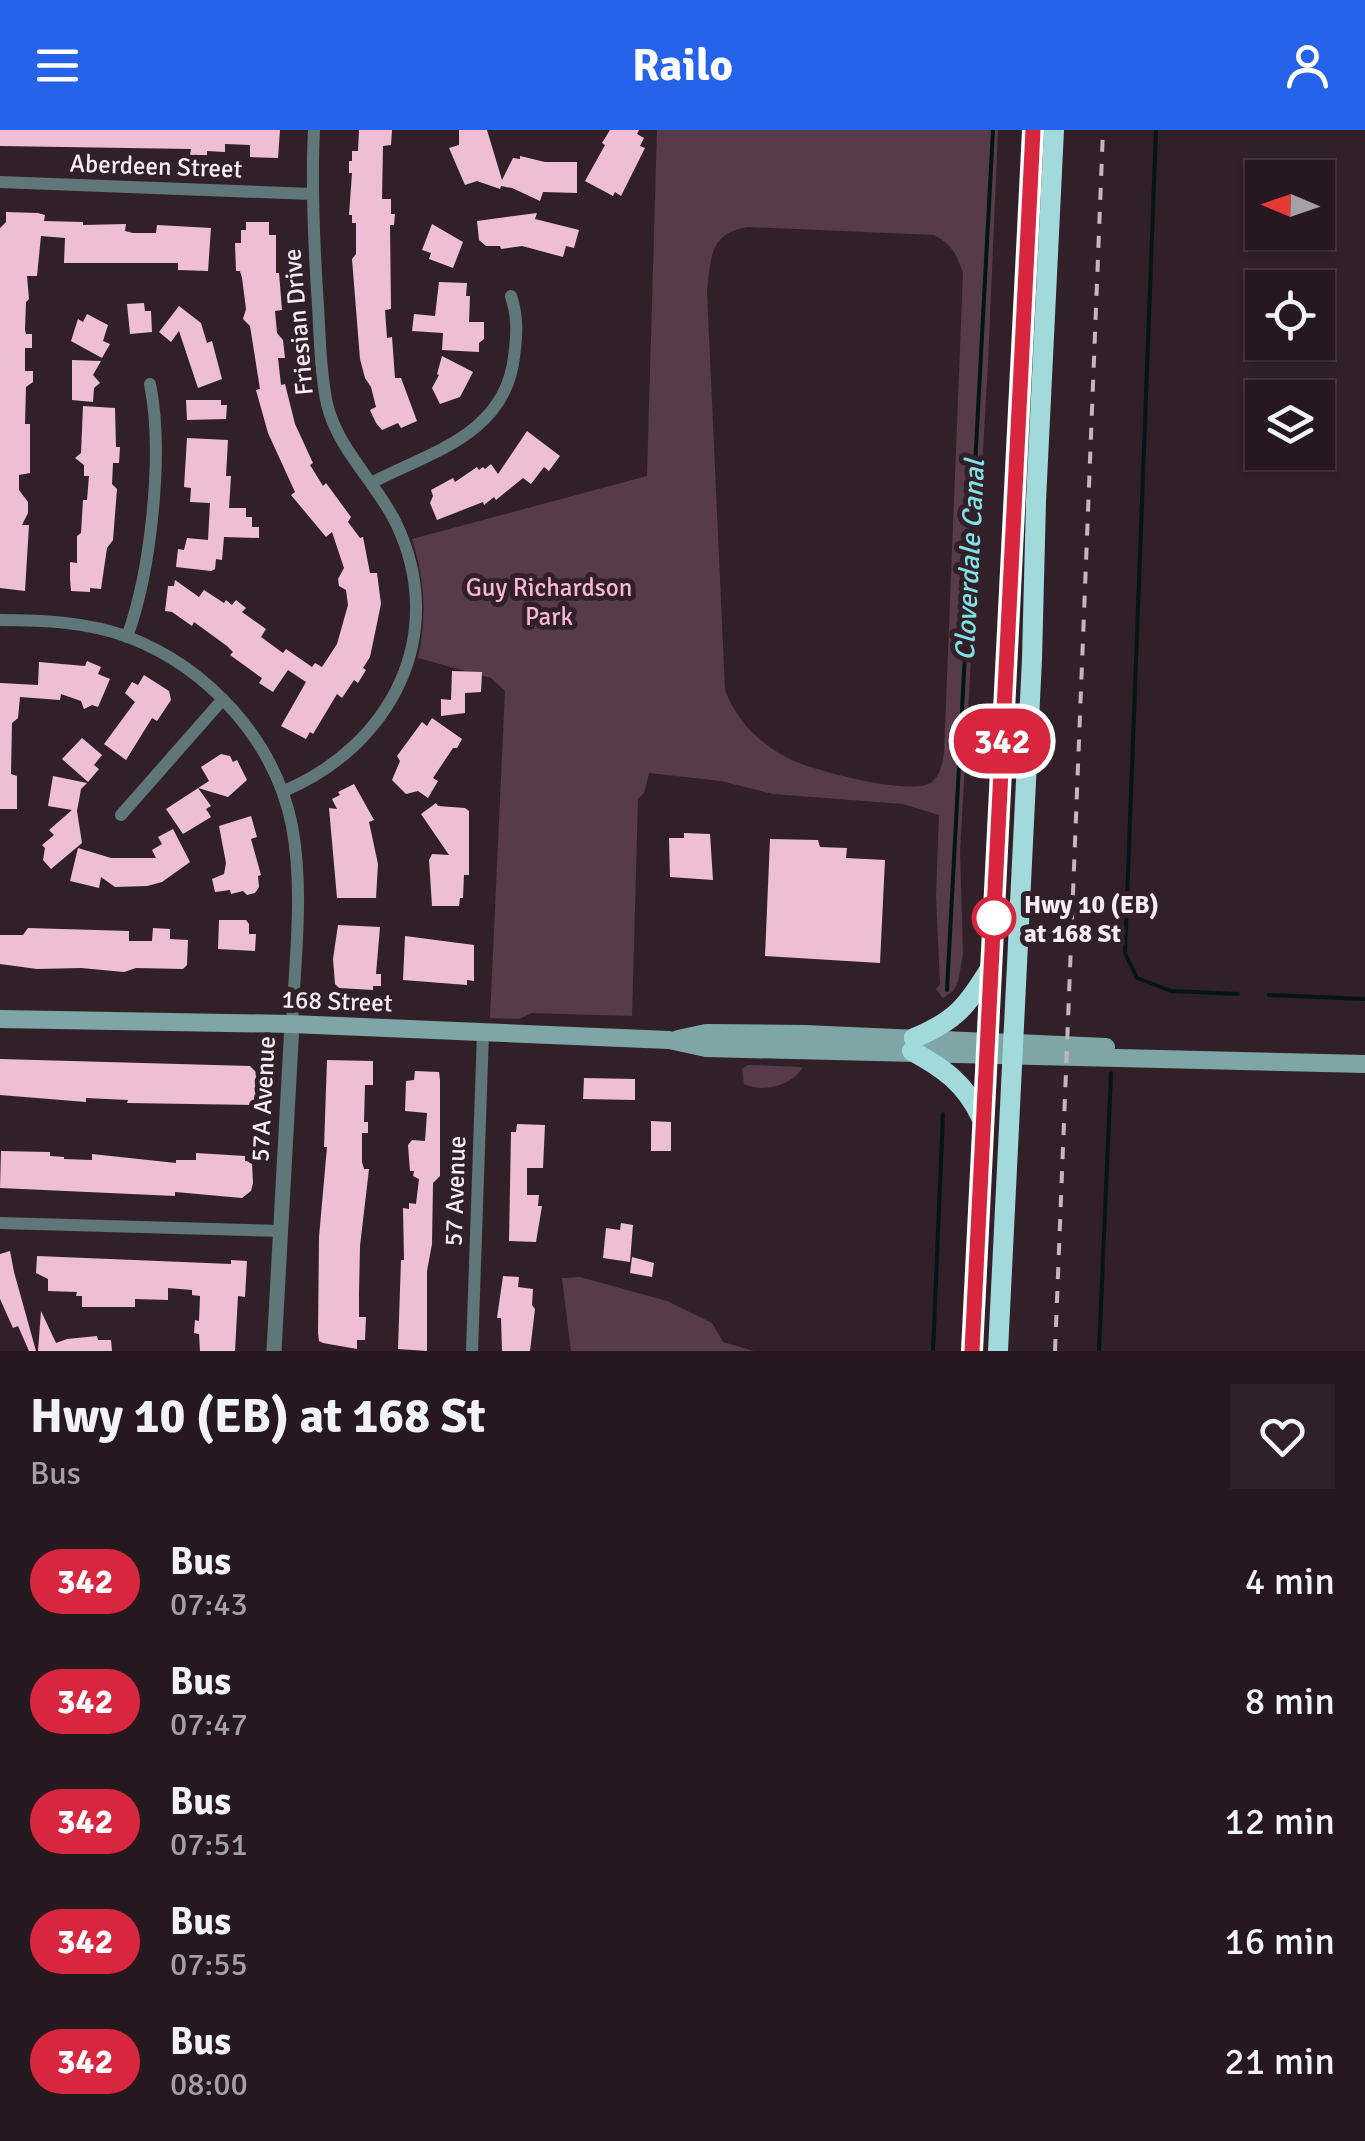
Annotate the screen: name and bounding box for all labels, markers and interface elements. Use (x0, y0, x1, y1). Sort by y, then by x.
icon: menu (30, 38, 85, 93)
text: Railo (632, 38, 733, 93)
icon: person (1280, 38, 1335, 93)
street label: Aberdeen Street (69, 147, 243, 185)
north arrow (1245, 160, 1335, 250)
map controls (1245, 160, 1335, 470)
street label: Friesian Drive (276, 247, 320, 397)
button: locate (1245, 270, 1335, 360)
button: layers (1245, 380, 1335, 470)
water label: Cloverdale Canal (948, 457, 992, 661)
park label: Guy Richardson Park (466, 572, 632, 632)
line badge: 342 (944, 708, 1060, 774)
text: 342 (974, 720, 1030, 763)
place label: Hwy 10 (EB) at 168 St (1024, 889, 1159, 949)
marker: Hwy 10 (EB) at 168 St (973, 897, 1015, 939)
street label: 168 Street (281, 984, 393, 1018)
street label: 57A Avenue (244, 1035, 282, 1163)
street label: 57 Avenue (438, 1135, 472, 1247)
button: heart (1230, 1384, 1335, 1489)
text: Hwy 10 (EB) at 168 St (30, 1387, 485, 1446)
text: Bus (30, 1454, 81, 1493)
text: Bus (170, 1538, 231, 1585)
text: 4 min (1245, 1558, 1335, 1605)
text: 342 (57, 1560, 113, 1603)
text: 07:43 (170, 1585, 248, 1624)
text: Bus (170, 1658, 231, 1705)
text: 8 min (1245, 1678, 1335, 1725)
text: 342 (57, 1680, 113, 1723)
text: 07:47 (170, 1705, 248, 1744)
text: Bus (170, 1778, 231, 1825)
text: 12 min (1224, 1798, 1335, 1845)
text: 342 (57, 1800, 113, 1843)
text: 07:51 (170, 1825, 248, 1864)
text: Bus (170, 1898, 231, 1945)
text: 16 min (1224, 1918, 1335, 1965)
text: 342 (57, 1920, 113, 1963)
text: 07:55 (170, 1945, 248, 1984)
text: Bus (170, 2018, 231, 2065)
text: 21 min (1224, 2038, 1335, 2085)
text: 342 (57, 2040, 113, 2083)
text: 08:00 (170, 2065, 248, 2104)

